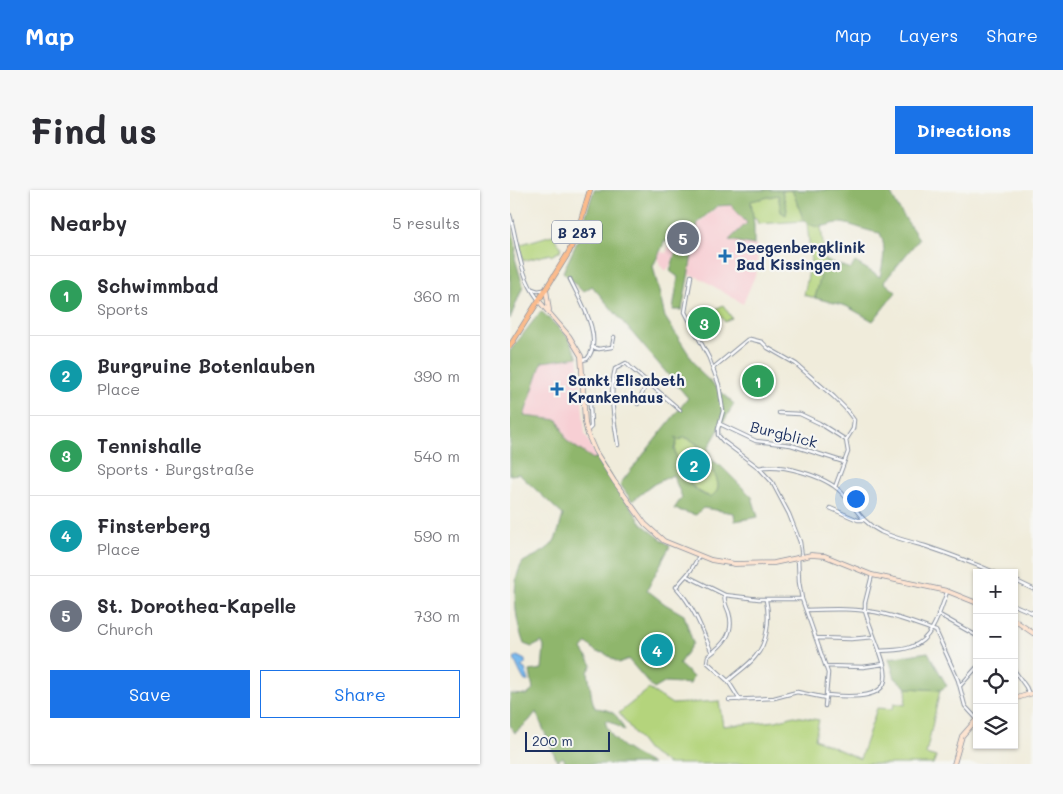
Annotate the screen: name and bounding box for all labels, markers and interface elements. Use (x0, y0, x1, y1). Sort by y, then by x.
text: Map (25, 20, 74, 51)
text: Map (835, 23, 871, 47)
text: Layers (899, 23, 958, 47)
text: Share (986, 23, 1038, 47)
button: Directions (895, 106, 1033, 154)
text: Find us (30, 107, 157, 153)
text: Nearby (50, 209, 127, 236)
text: 5 results (392, 212, 460, 233)
pin: 5 (667, 219, 699, 257)
road number: B 287 (552, 221, 602, 244)
place label: Deegenbergklinik Bad Kissingen (736, 237, 865, 274)
marker: Deegenbergklinik Bad Kissingen (718, 249, 732, 263)
text: Schwimmbad (97, 273, 218, 298)
text: 1 (62, 285, 70, 306)
text: 360 m (413, 285, 460, 306)
text: Sports (97, 298, 148, 319)
pin: 3 (688, 304, 720, 342)
text: Burgruine Botenlauben (97, 353, 315, 378)
pin: 1 (742, 362, 774, 400)
text: 2 (62, 365, 70, 386)
text: 390 m (413, 365, 460, 386)
place label: Sankt Elisabeth Krankenhaus (568, 370, 685, 407)
text: Place (97, 378, 140, 399)
marker: Sankt Elisabeth Krankenhaus (550, 382, 564, 396)
street label: Burgblick (748, 416, 820, 452)
text: Tennishalle (97, 433, 202, 458)
text: 3 (61, 445, 71, 466)
text: 540 m (414, 445, 460, 466)
pin: 2 (678, 446, 710, 484)
text: Sports · Burgstraße (97, 458, 254, 479)
your location (843, 486, 869, 512)
text: Finsterberg (97, 513, 210, 538)
text: 4 (61, 525, 71, 546)
text: 590 m (413, 525, 460, 546)
text: Place (97, 538, 140, 559)
map controls (973, 569, 1018, 749)
button: + (973, 569, 1018, 614)
text: St. Dorothea-Kapelle (97, 593, 296, 618)
text: 5 (61, 605, 71, 626)
text: 730 m (414, 605, 460, 626)
button: − (973, 614, 1018, 659)
text: Church (97, 618, 153, 639)
pin: 4 (641, 631, 673, 669)
button: locate (973, 659, 1018, 704)
button: Save (50, 670, 250, 718)
button: Share (260, 670, 460, 718)
button: layers (973, 704, 1018, 749)
scale bar (525, 729, 610, 752)
text: 200 m (532, 731, 573, 750)

